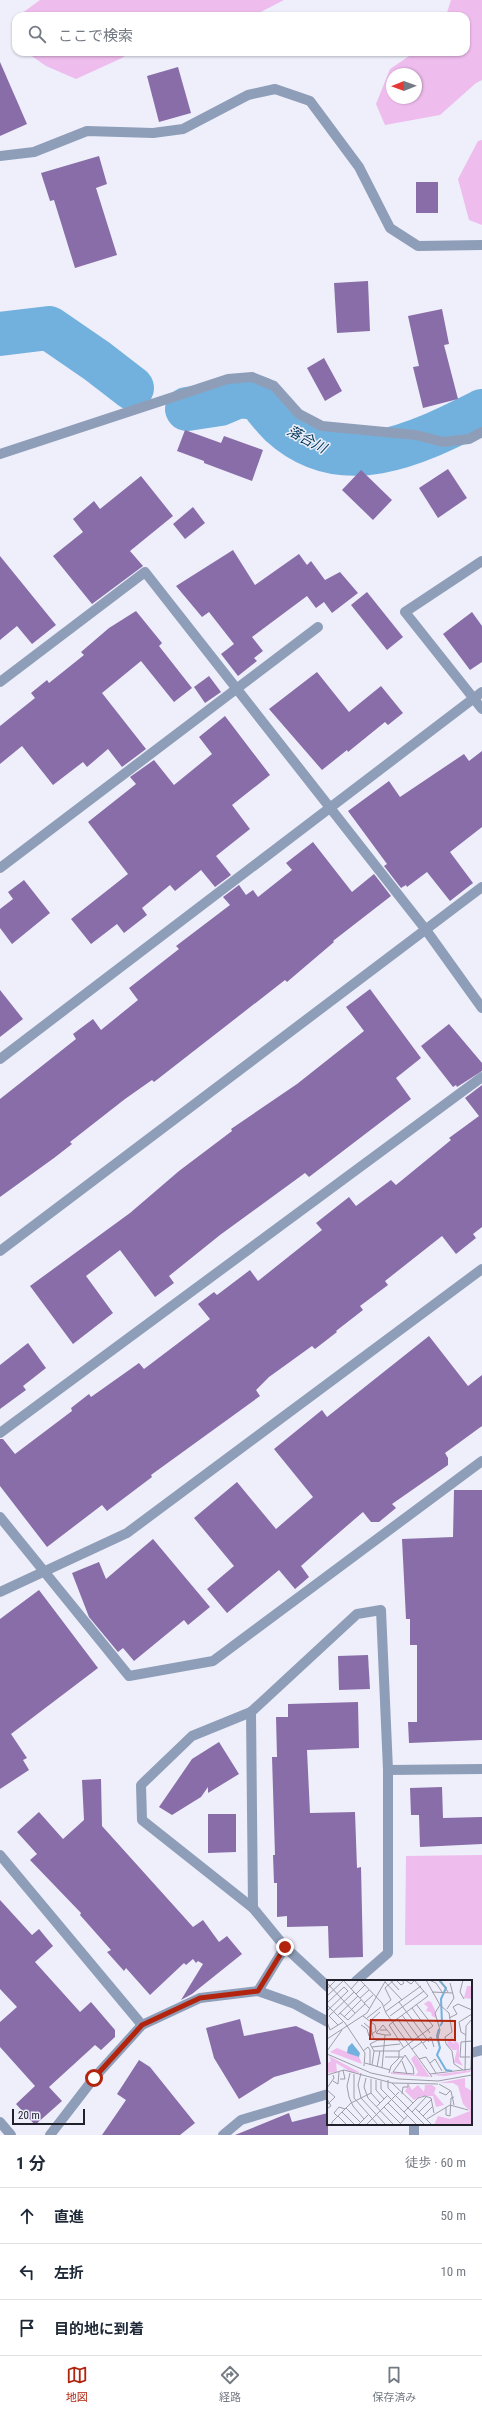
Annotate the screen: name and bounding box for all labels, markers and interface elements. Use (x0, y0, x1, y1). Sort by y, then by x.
search box (12, 12, 470, 56)
icon: search (26, 23, 48, 45)
text: ここで検索 (58, 27, 133, 45)
north arrow (386, 68, 422, 104)
water label: 落合川 (285, 422, 331, 457)
route end (276, 1938, 294, 1956)
inset map (327, 1980, 472, 2125)
route start (85, 2069, 103, 2087)
scale bar (12, 2107, 85, 2126)
text: 20 m (18, 2109, 40, 2122)
text: 1 分 (16, 2153, 46, 2173)
text: 徒歩 · 60 m (405, 2155, 466, 2170)
icon: ahead (16, 2205, 38, 2227)
text: 直進 (54, 2208, 84, 2226)
text: 50 m (440, 2208, 466, 2223)
icon: left (16, 2261, 38, 2283)
text: 左折 (54, 2264, 84, 2282)
text: 10 m (440, 2264, 466, 2279)
icon: arrive (16, 2317, 38, 2339)
text: 目的地に到着 (54, 2320, 144, 2338)
tab: 地図 (66, 2364, 88, 2404)
tab: 経路 (219, 2364, 241, 2404)
tab: 保存済み (372, 2364, 416, 2404)

